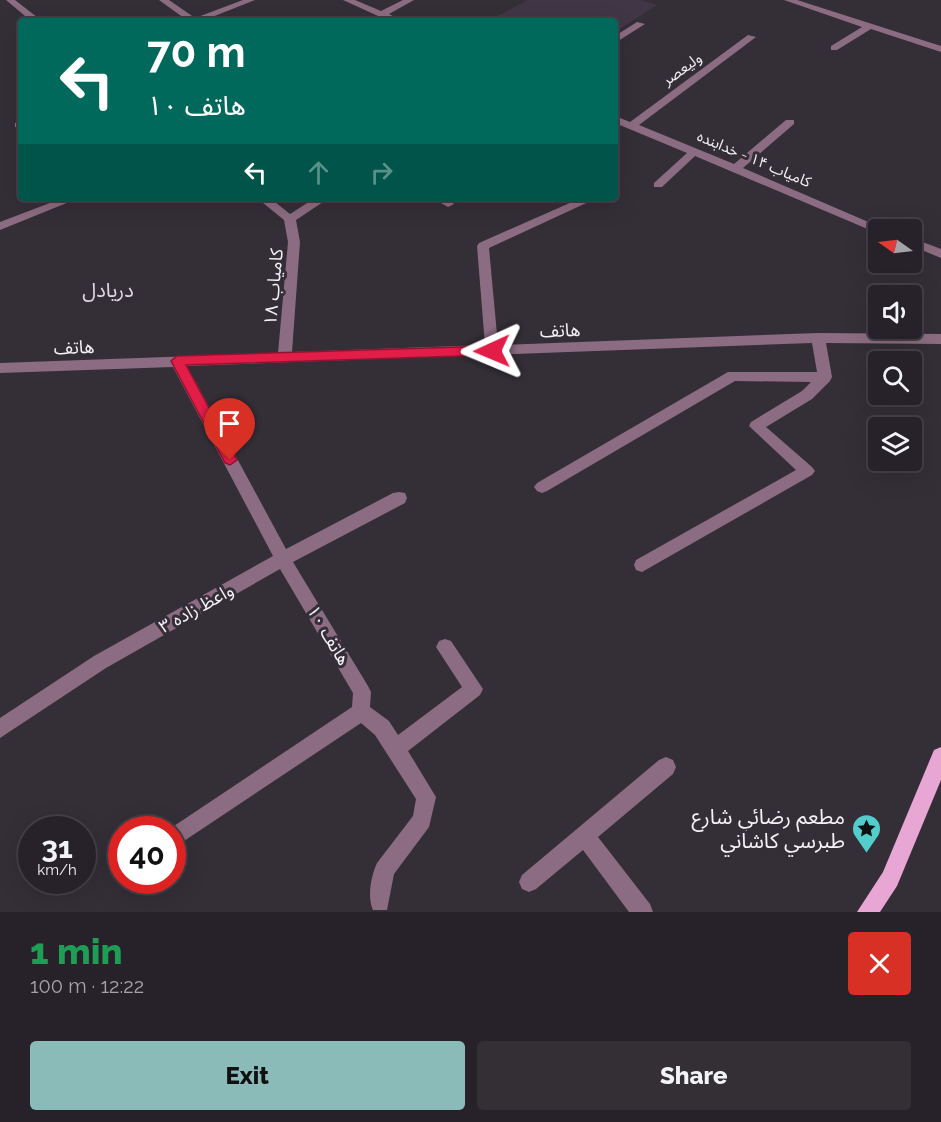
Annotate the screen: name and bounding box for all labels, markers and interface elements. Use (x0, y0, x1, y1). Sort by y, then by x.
text: 70 m (147, 28, 246, 77)
icon: left (48, 42, 126, 120)
street label: ولیعصر (658, 49, 705, 90)
text: هاتف ۱۰ (147, 90, 246, 121)
street label: کامیاب ۱۴ - خدابنده (694, 127, 814, 191)
icon: left (239, 156, 272, 189)
icon: ahead (302, 156, 335, 189)
icon: right (365, 156, 398, 189)
north arrow (868, 219, 922, 273)
map controls (868, 219, 922, 471)
street label: کامیاب ۱۸ (259, 247, 287, 326)
district label: دریادل (82, 278, 134, 302)
button: sound (868, 285, 922, 339)
position arrow (460, 319, 524, 383)
street label: هاتف (539, 319, 581, 341)
street label: هاتف (53, 336, 95, 358)
button: search (868, 351, 922, 405)
pin (204, 398, 255, 460)
icon: arrive (213, 407, 246, 440)
button: layers (868, 417, 922, 471)
street label: واعظ زاده ۳ (155, 579, 237, 638)
street label: هاتف ۱۰ (303, 601, 355, 669)
place label: مطعم رضائي شارع طبرسي كاشاني (691, 804, 845, 856)
place icon: مطعم رضائي شارع طبرسي كاشاني (850, 812, 882, 854)
speed limit sign: 40 (108, 816, 186, 894)
text: 31 (41, 830, 73, 865)
text: km/h (37, 861, 77, 879)
text: 1 min (30, 930, 122, 972)
button: close (848, 932, 911, 995)
text: 100 m · 12:22 (30, 974, 144, 998)
button: Exit (30, 1041, 465, 1110)
button: Share (477, 1041, 911, 1110)

